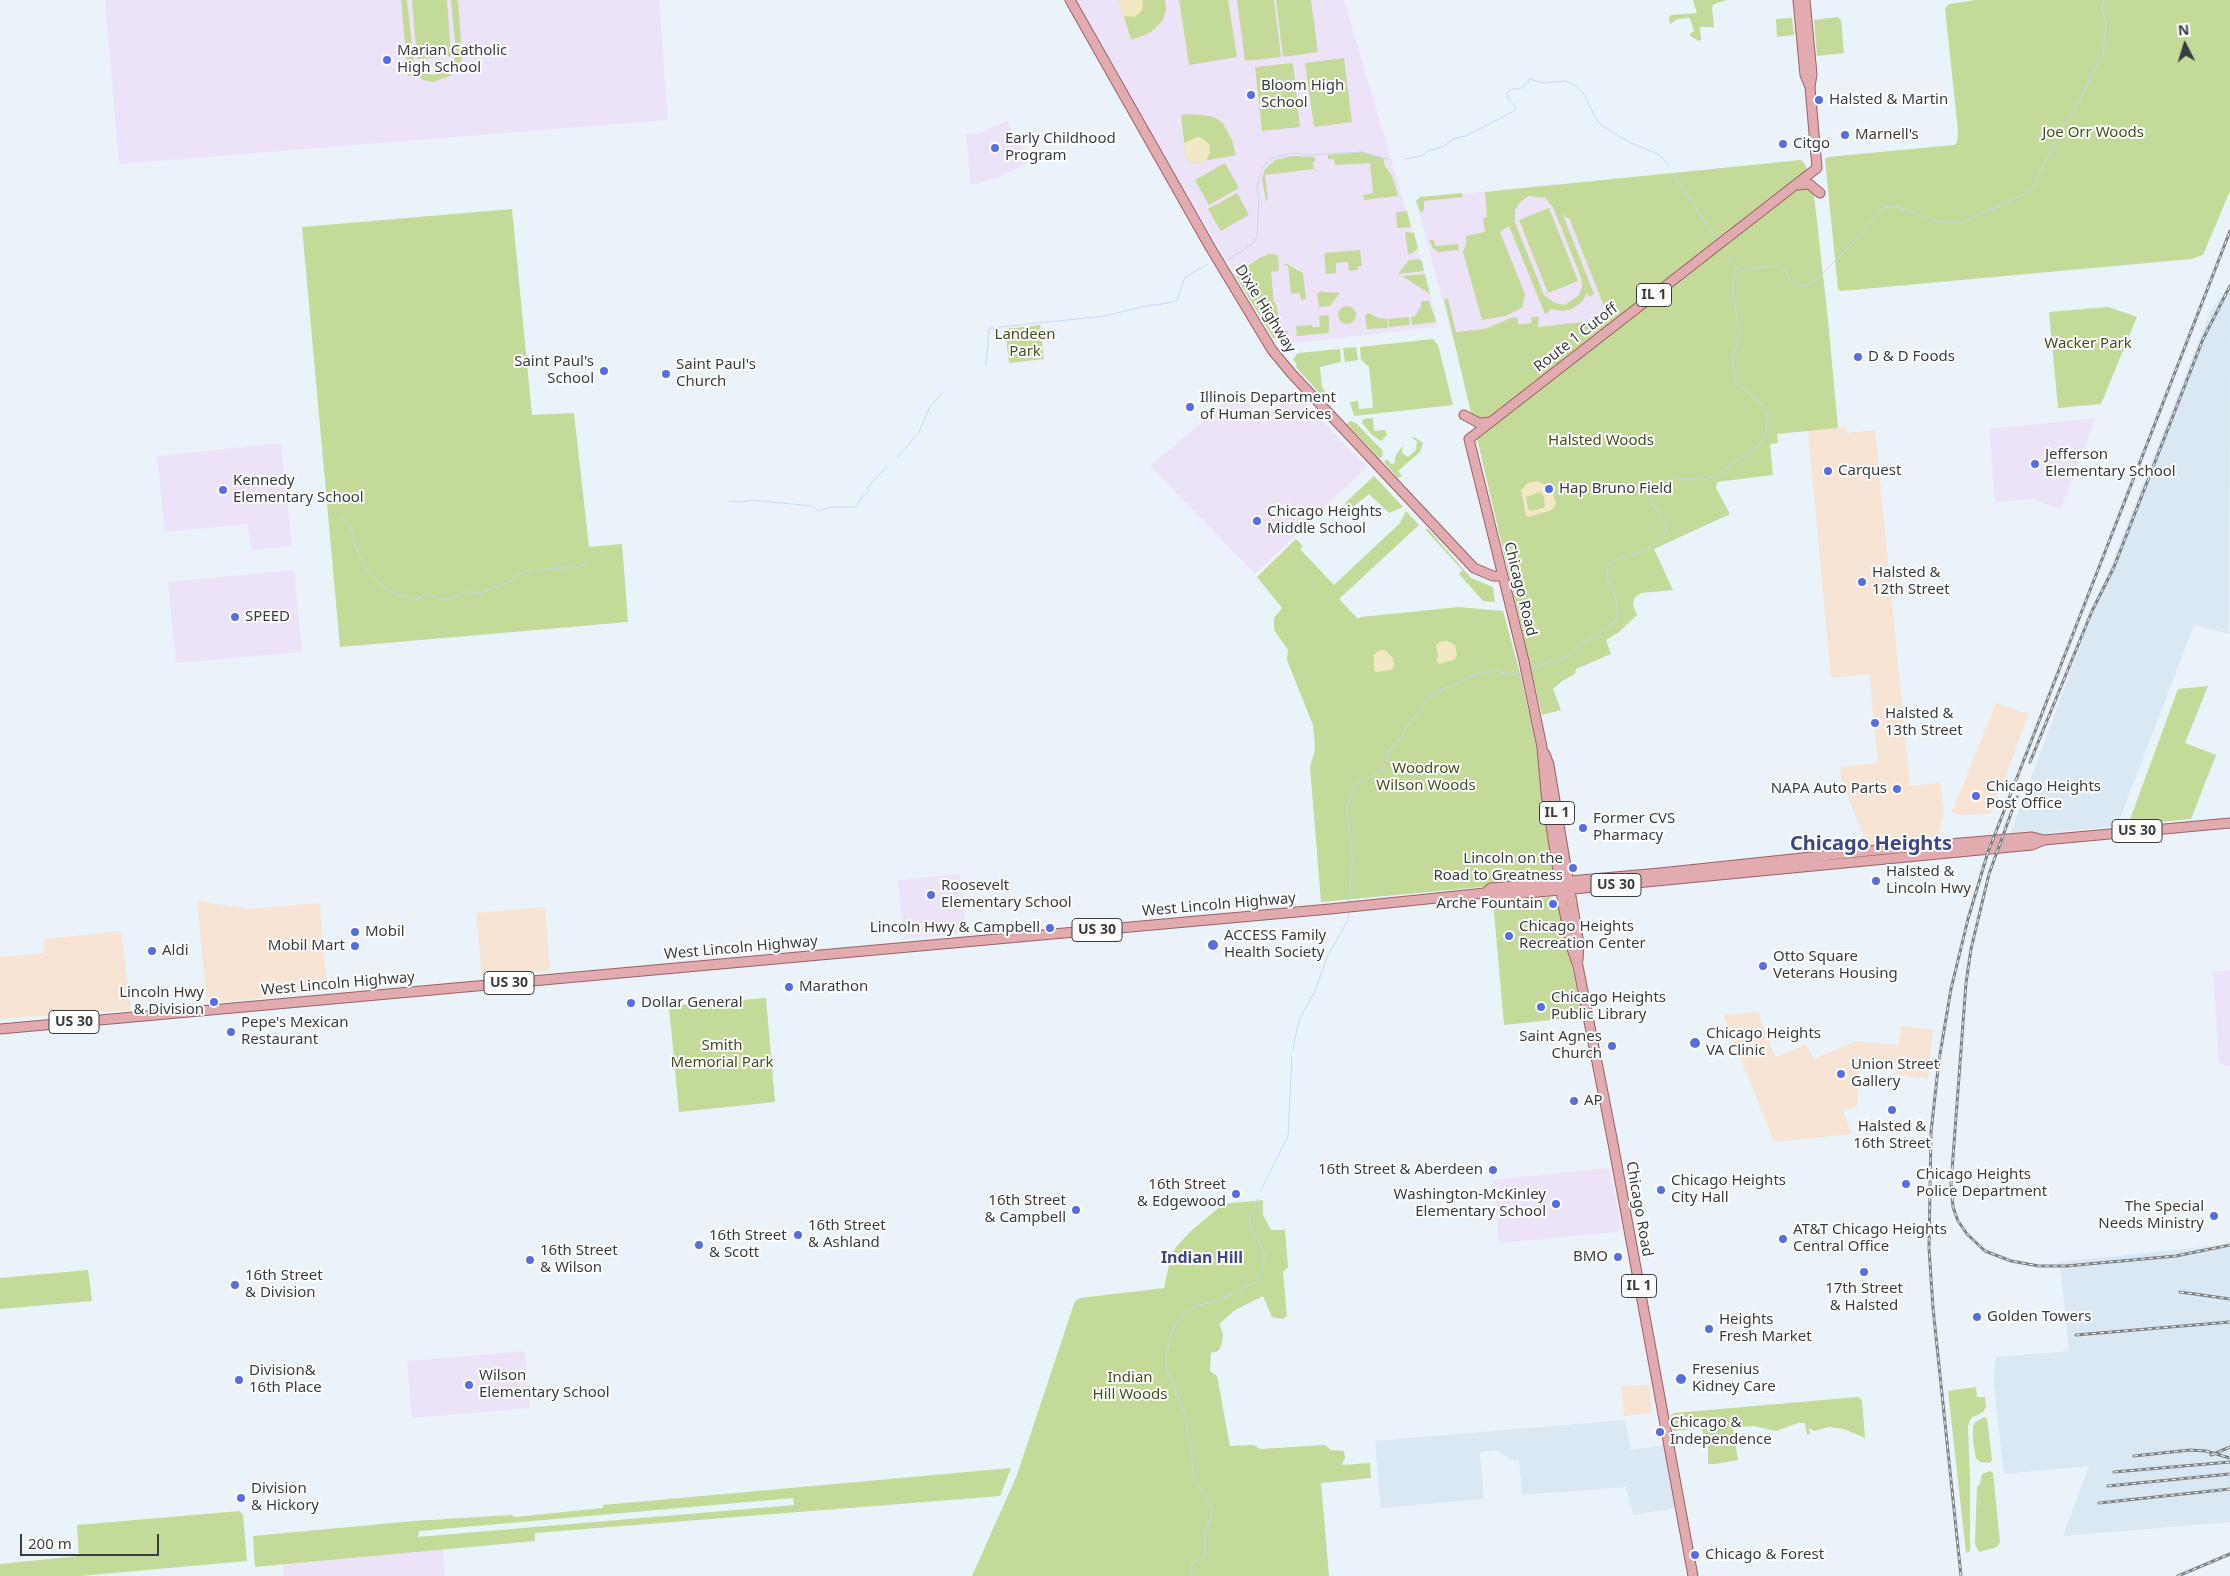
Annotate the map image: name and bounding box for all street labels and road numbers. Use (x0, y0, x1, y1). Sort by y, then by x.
street label: Dixie Highway (1231, 262, 1299, 356)
road number: IL 1 (1636, 284, 1672, 306)
street label: Route 1 Cutoff (1530, 300, 1622, 376)
street label: Chicago Road (1500, 540, 1540, 638)
road number: IL 1 (1540, 801, 1574, 824)
road number: US 30 (2112, 819, 2162, 842)
road number: US 30 (1591, 874, 1641, 896)
street label: West Lincoln Highway (1141, 889, 1297, 921)
road number: US 30 (1072, 918, 1122, 942)
street label: West Lincoln Highway (663, 932, 819, 964)
street label: West Lincoln Highway (260, 968, 416, 1000)
road number: US 30 (484, 971, 534, 994)
road number: US 30 (49, 1010, 99, 1034)
street label: Chicago Road (1622, 1160, 1656, 1258)
road number: IL 1 (1622, 1274, 1656, 1298)

